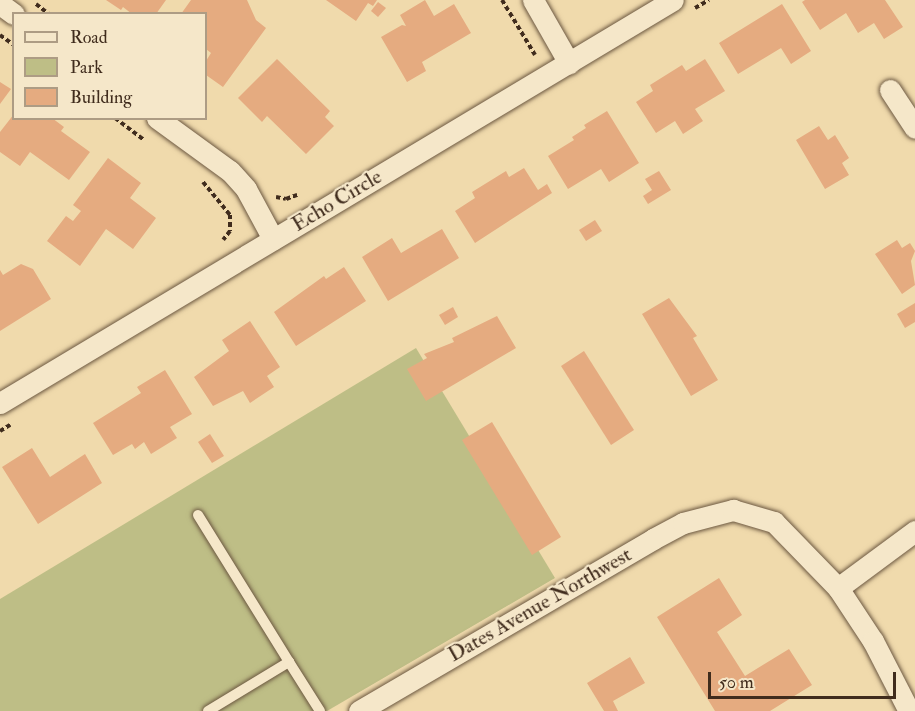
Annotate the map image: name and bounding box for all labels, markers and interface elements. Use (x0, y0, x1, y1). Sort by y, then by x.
legend (12, 12, 207, 120)
text: Road (70, 26, 108, 49)
text: Park (70, 56, 103, 79)
text: Building (70, 86, 132, 109)
street label: Echo Circle (288, 164, 386, 238)
street label: Dates Avenue Northwest (444, 542, 636, 668)
scale bar (711, 660, 898, 698)
text: 50 m (719, 671, 754, 694)

